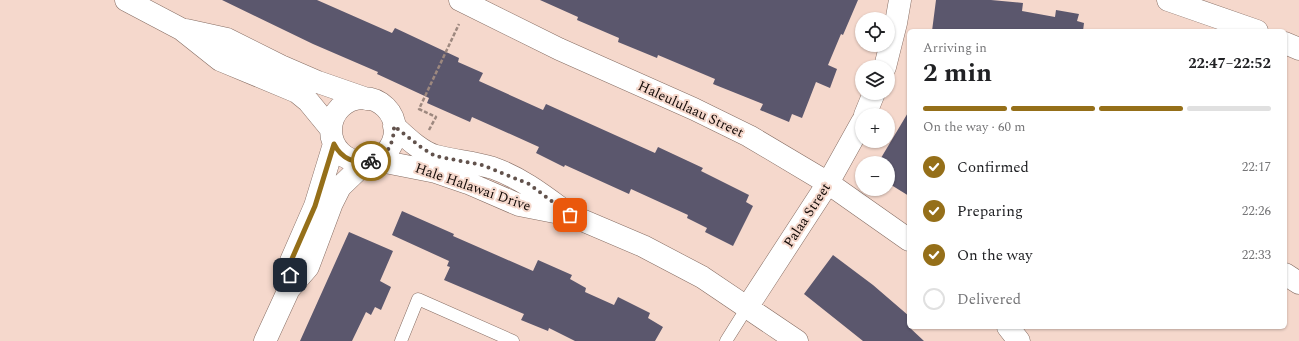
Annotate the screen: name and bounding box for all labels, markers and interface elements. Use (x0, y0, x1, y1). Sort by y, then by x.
map controls (855, 12, 895, 196)
button: locate (855, 12, 895, 52)
text: Arriving in (923, 38, 987, 58)
text: 22:47–22:52 (1188, 52, 1271, 75)
text: 2 min (923, 53, 992, 93)
button: layers (855, 60, 895, 100)
street label: Haleululaau Street (635, 75, 747, 143)
button: + (855, 108, 895, 148)
text: On the way · 60 m (923, 117, 1026, 137)
courier (351, 141, 391, 181)
icon: bike (360, 150, 382, 172)
button: − (855, 156, 895, 196)
icon: check (923, 156, 945, 178)
text: Confirmed (957, 156, 1029, 179)
street label: Hale Halawai Drive (412, 157, 534, 217)
text: 22:17 (1242, 157, 1271, 177)
street label: Palaa Street (778, 178, 836, 252)
pin (553, 198, 587, 232)
icon: check (923, 200, 945, 222)
text: Preparing (957, 200, 1023, 223)
text: 22:26 (1242, 201, 1271, 221)
icon: bag (559, 204, 581, 226)
icon: check (923, 244, 945, 266)
text: On the way (957, 244, 1032, 267)
text: 22:33 (1242, 245, 1271, 265)
pin (273, 258, 307, 292)
icon: home (279, 264, 301, 286)
text: Delivered (957, 288, 1021, 311)

